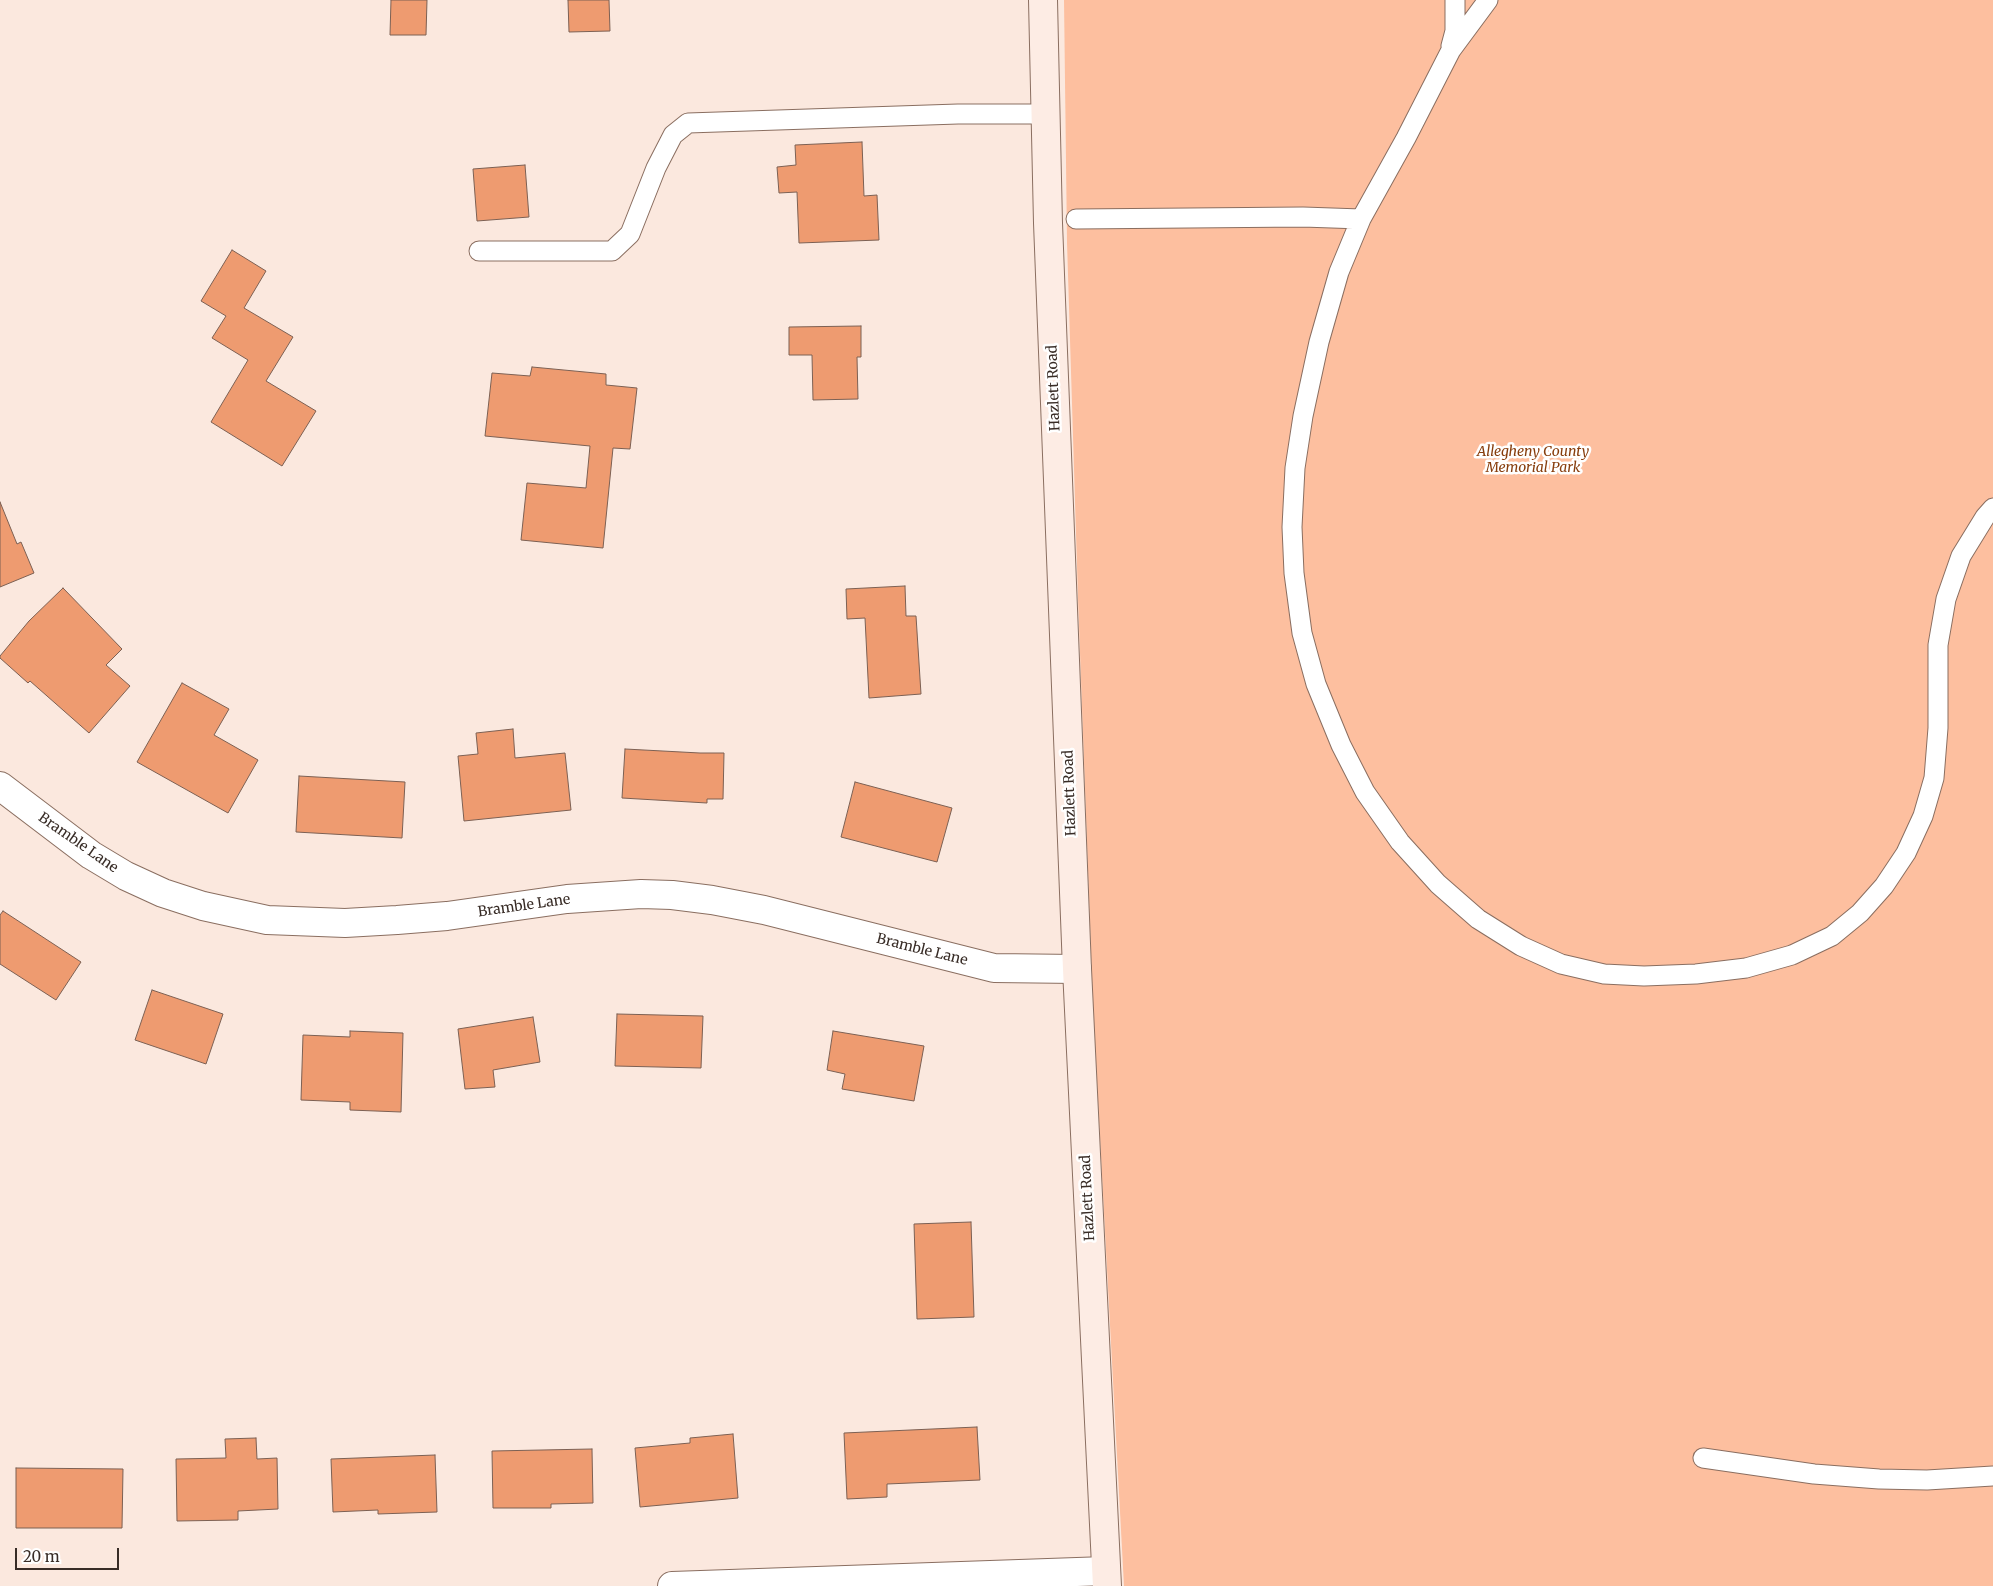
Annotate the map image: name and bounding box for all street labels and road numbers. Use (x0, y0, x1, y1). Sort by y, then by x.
street label: Hazlett Road (1044, 345, 1064, 431)
street label: Hazlett Road (1060, 750, 1080, 836)
street label: Bramble Lane (35, 809, 121, 877)
street label: Bramble Lane (477, 891, 571, 921)
street label: Bramble Lane (875, 931, 969, 969)
street label: Hazlett Road (1077, 1155, 1099, 1241)

